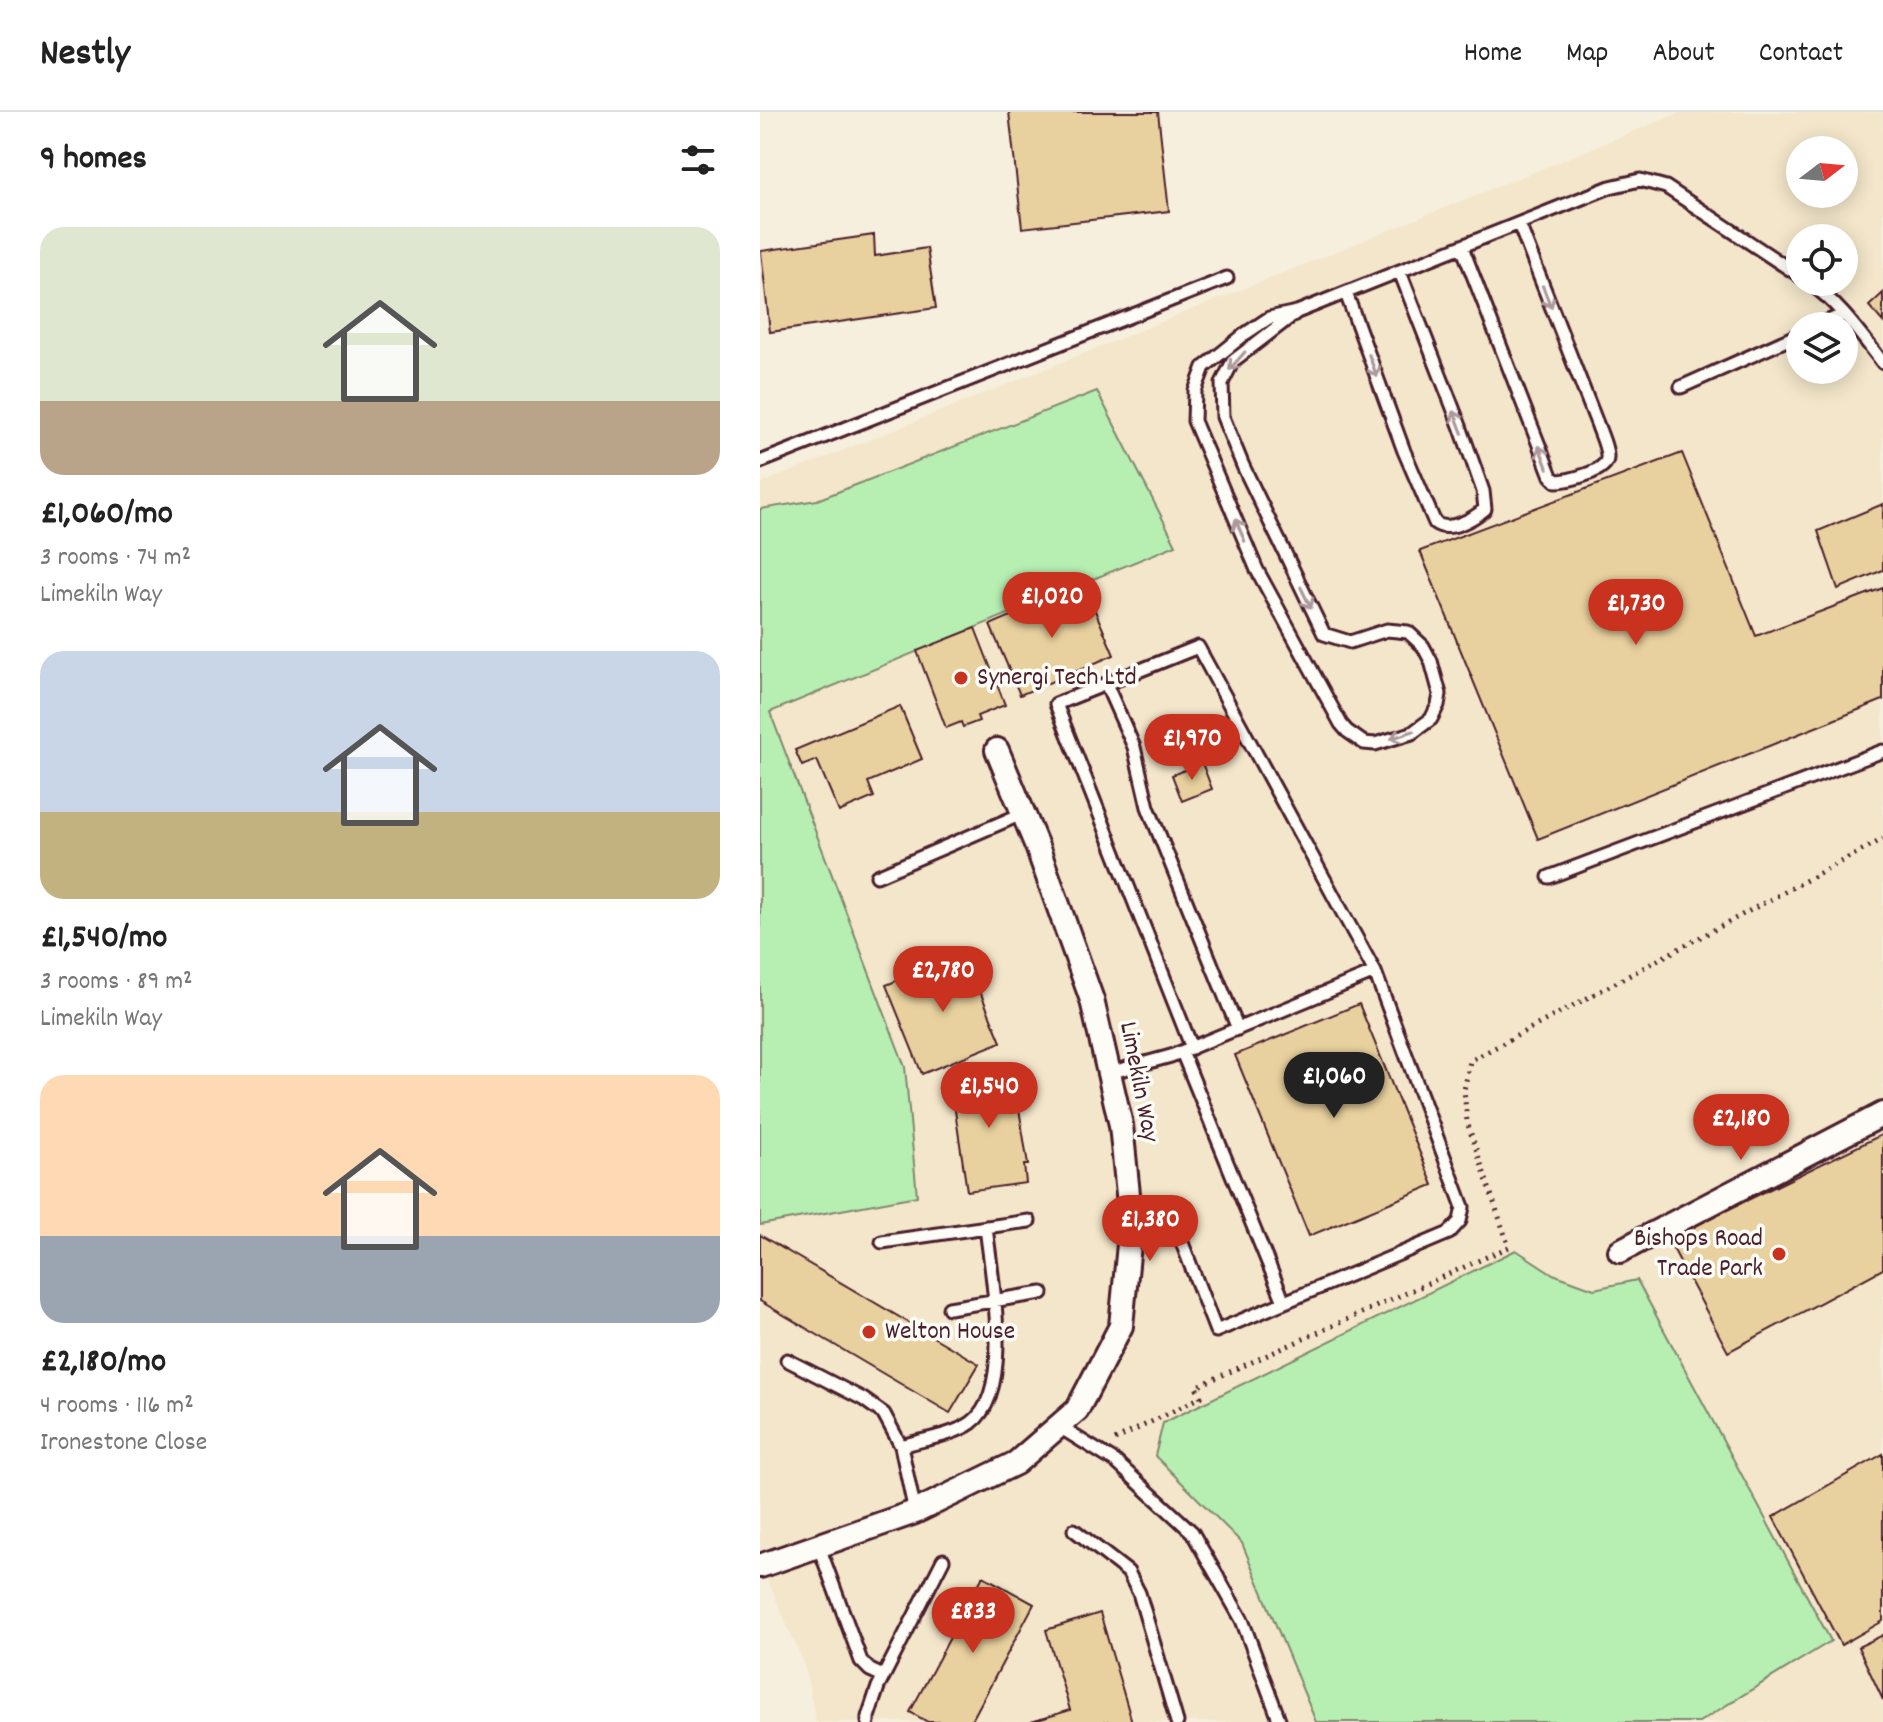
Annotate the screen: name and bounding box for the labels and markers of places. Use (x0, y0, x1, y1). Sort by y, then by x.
pin: £1,020 (987, 572, 1117, 640)
pin: £1,730 (1571, 579, 1701, 647)
place label: Synergi Tech Ltd (977, 660, 1137, 697)
marker: Synergi Tech Ltd (952, 669, 970, 687)
pin: £1,970 (1127, 714, 1257, 782)
pin: £2,780 (878, 946, 1008, 1014)
pin: £1,060 (1269, 1052, 1399, 1120)
pin: £1,540 (924, 1062, 1054, 1130)
pin: £2,180 (1676, 1094, 1806, 1162)
pin: £1,380 (1085, 1195, 1215, 1263)
place label: Bishops Road Trade Park (1634, 1221, 1763, 1288)
marker: Bishops Road Trade Park (1770, 1245, 1788, 1263)
place label: Welton House (885, 1314, 1015, 1351)
marker: Welton House (860, 1323, 878, 1341)
pin: £833 (926, 1587, 1020, 1655)

